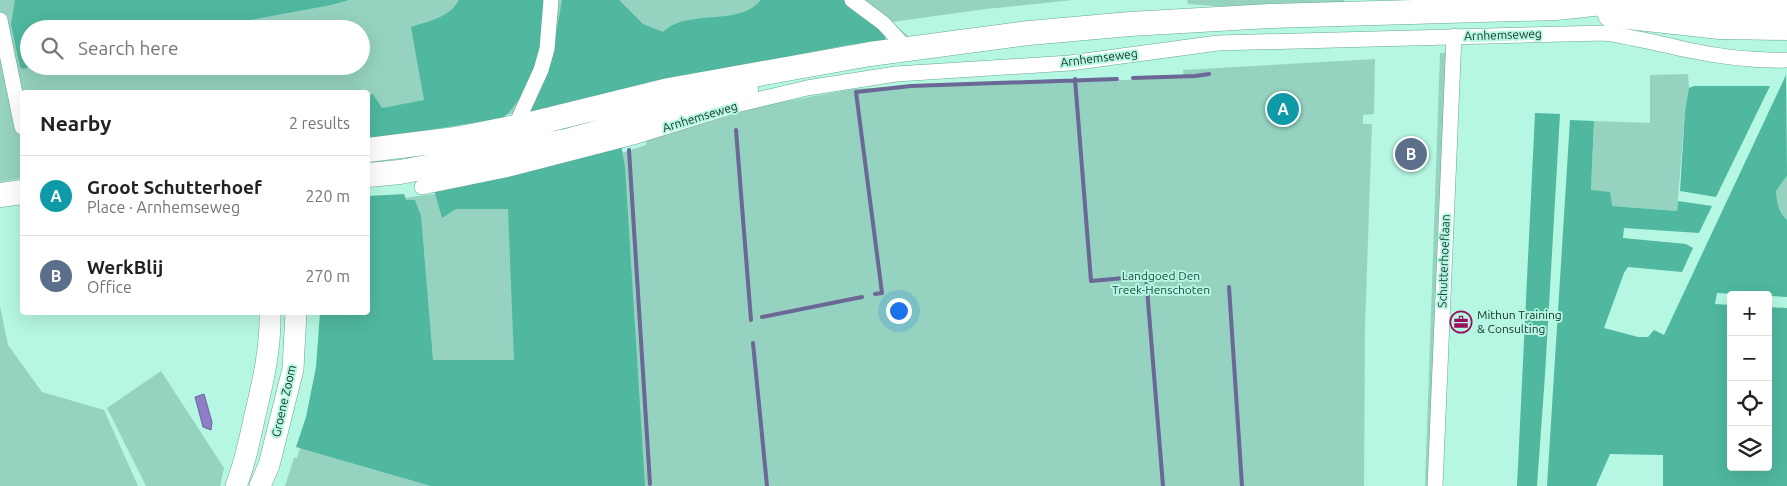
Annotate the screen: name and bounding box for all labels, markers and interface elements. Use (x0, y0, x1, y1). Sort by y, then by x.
search box (20, 20, 370, 75)
street label: Arnhemseweg (1464, 27, 1542, 42)
icon: search (38, 34, 66, 62)
text: Search here (78, 37, 178, 59)
street label: Arnhemseweg (1060, 46, 1138, 69)
pin: A (1267, 90, 1299, 128)
street label: Arnhemseweg (661, 99, 739, 134)
text: Nearby (40, 111, 111, 135)
text: 2 results (289, 114, 350, 132)
pin: B (1395, 135, 1427, 173)
text: Groot Schutterhoef (87, 176, 262, 198)
text: A (50, 187, 62, 205)
text: 220 m (305, 187, 350, 205)
text: Place · Arnhemseweg (87, 198, 240, 216)
street label: Schutterhoeflaan (1435, 214, 1452, 308)
text: WerkBlij (87, 256, 163, 278)
text: B (51, 267, 61, 285)
text: 270 m (305, 267, 350, 285)
park label: Landgoed Den Treek-Henschoten (1112, 269, 1210, 296)
text: Office (87, 278, 132, 296)
map controls (1727, 291, 1772, 471)
button: + (1727, 291, 1772, 336)
your location (886, 298, 912, 324)
place label: Mithun Training & Consulting (1477, 308, 1562, 335)
office icon: Mithun Training & Consulting (1449, 310, 1473, 334)
button: − (1727, 336, 1772, 381)
street label: Groene Zoom (269, 364, 298, 438)
button: locate (1727, 381, 1772, 426)
button: layers (1727, 426, 1772, 471)

